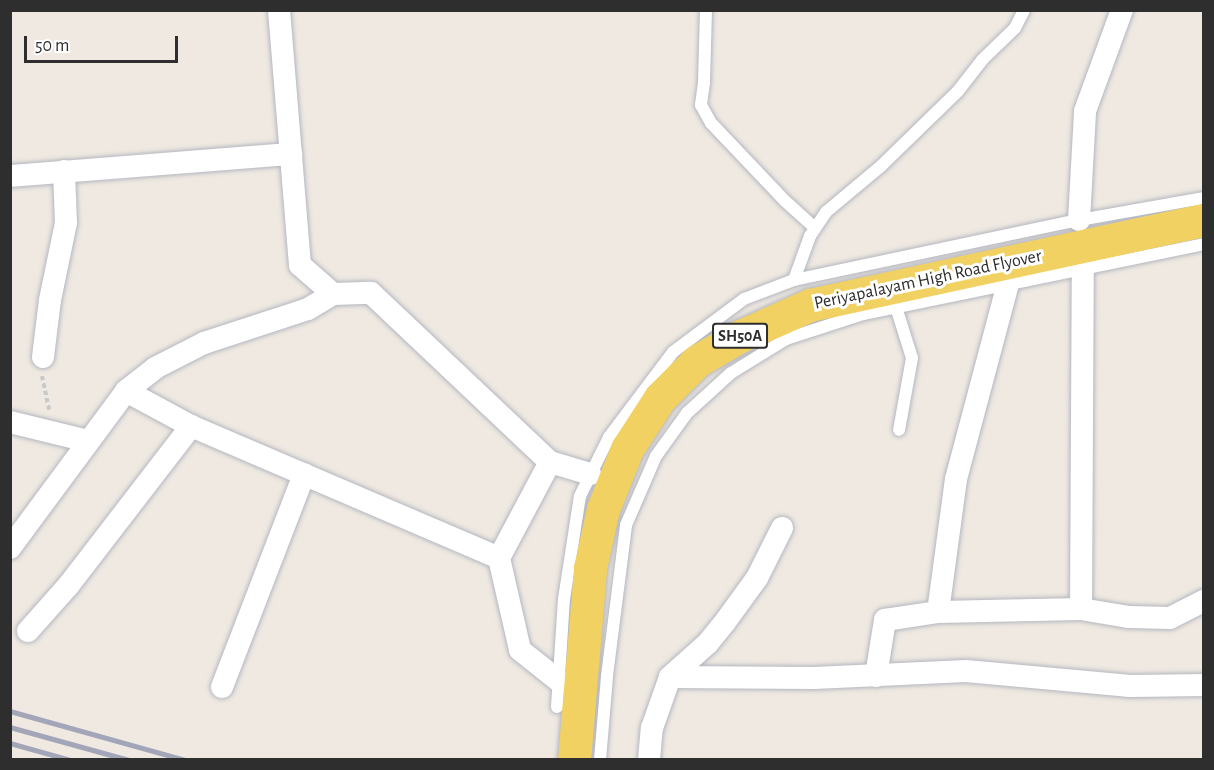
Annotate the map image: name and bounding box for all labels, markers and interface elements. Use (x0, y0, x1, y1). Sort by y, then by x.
scale bar (27, 24, 182, 62)
text: 50 m (35, 37, 69, 55)
street label: Periyapalayam High Road Flyover (812, 245, 1044, 315)
road number: SH50A (712, 323, 768, 349)

